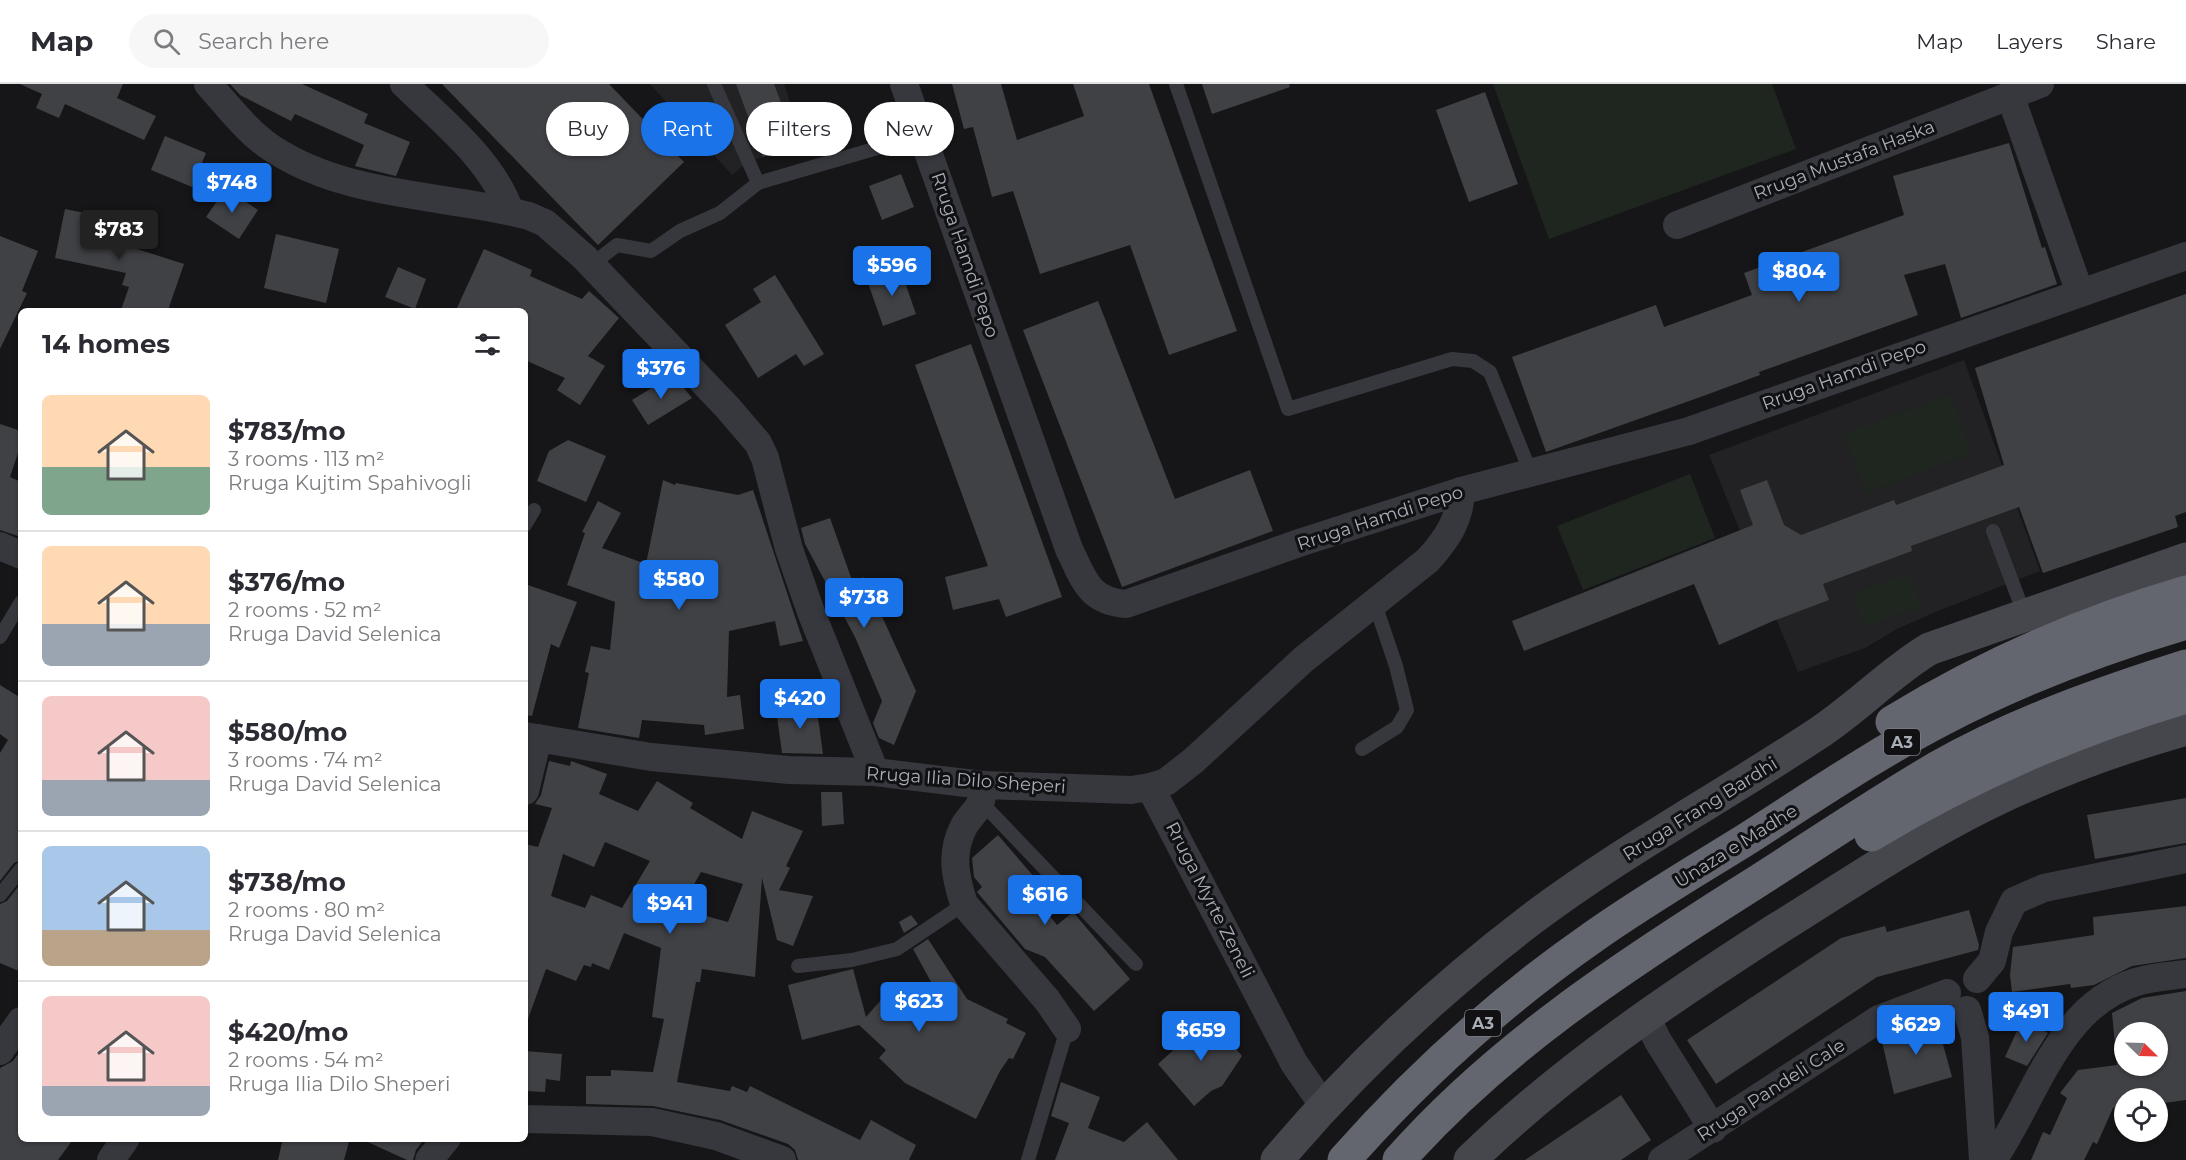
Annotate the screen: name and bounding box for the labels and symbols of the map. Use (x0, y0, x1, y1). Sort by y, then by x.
street label: Rruga Mustafa Haska (1750, 115, 1938, 205)
pin: $748 (196, 163, 268, 214)
street label: Rruga Hamdi Pepo (926, 170, 1004, 340)
pin: $783 (83, 210, 155, 261)
pin: $596 (856, 246, 928, 297)
pin: $804 (1763, 252, 1835, 303)
street label: Rruga Hamdi Pepo (1759, 335, 1929, 415)
pin: $376 (625, 349, 697, 400)
street label: Rruga Hamdi Pepo (1294, 481, 1466, 555)
pin: $580 (643, 560, 715, 611)
pin: $738 (828, 578, 900, 629)
pin: $420 (764, 679, 836, 730)
road number: A3 (1884, 729, 1920, 755)
street label: Rruga Frang Bardhi (1619, 753, 1781, 865)
street label: Rruga Ilia Dilo Sheperi (865, 762, 1067, 798)
street label: Unaza e Madhe (1671, 799, 1801, 892)
street label: Rruga Myrte Zeneli (1161, 818, 1259, 982)
pin: $616 (1009, 875, 1081, 926)
pin: $941 (634, 884, 706, 935)
pin: $623 (883, 982, 955, 1033)
pin: $491 (1990, 992, 2062, 1043)
pin: $629 (1880, 1005, 1952, 1056)
road number: A3 (1465, 1010, 1501, 1036)
pin: $659 (1165, 1011, 1237, 1062)
north arrow (2114, 1022, 2168, 1076)
street label: Rruga Pandeli Cale (1693, 1034, 1849, 1146)

